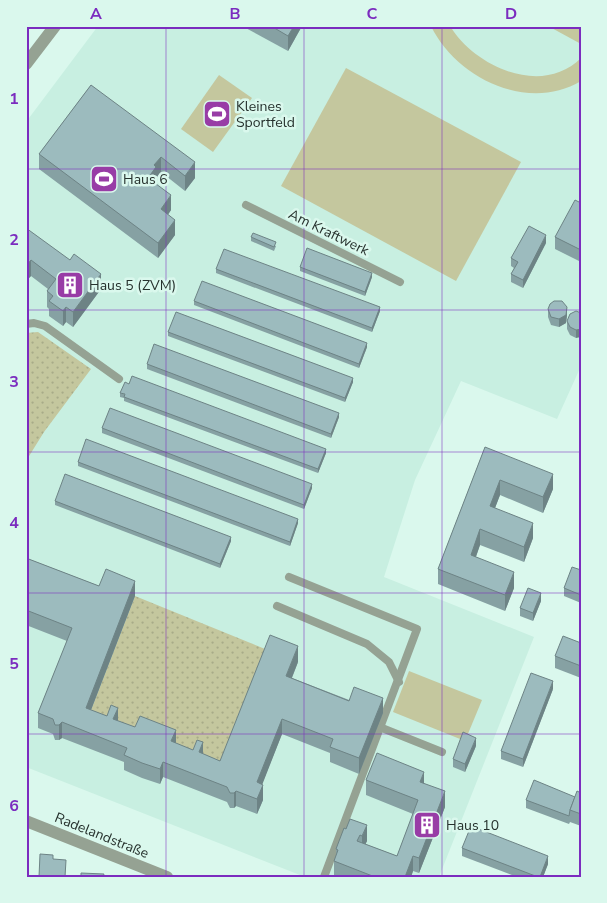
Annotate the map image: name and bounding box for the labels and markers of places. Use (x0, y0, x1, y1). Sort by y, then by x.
place label: Kleines Sportfeld (236, 97, 295, 132)
sports icon: Kleines Sportfeld (202, 99, 232, 129)
sports icon: Haus 6 (89, 164, 119, 194)
place label: Haus 6 (123, 170, 168, 189)
building icon: Haus 5 (ZVM) (55, 270, 85, 300)
place label: Haus 5 (ZVM) (89, 276, 176, 295)
building icon: Haus 10 (412, 810, 442, 840)
place label: Haus 10 (446, 816, 499, 835)

